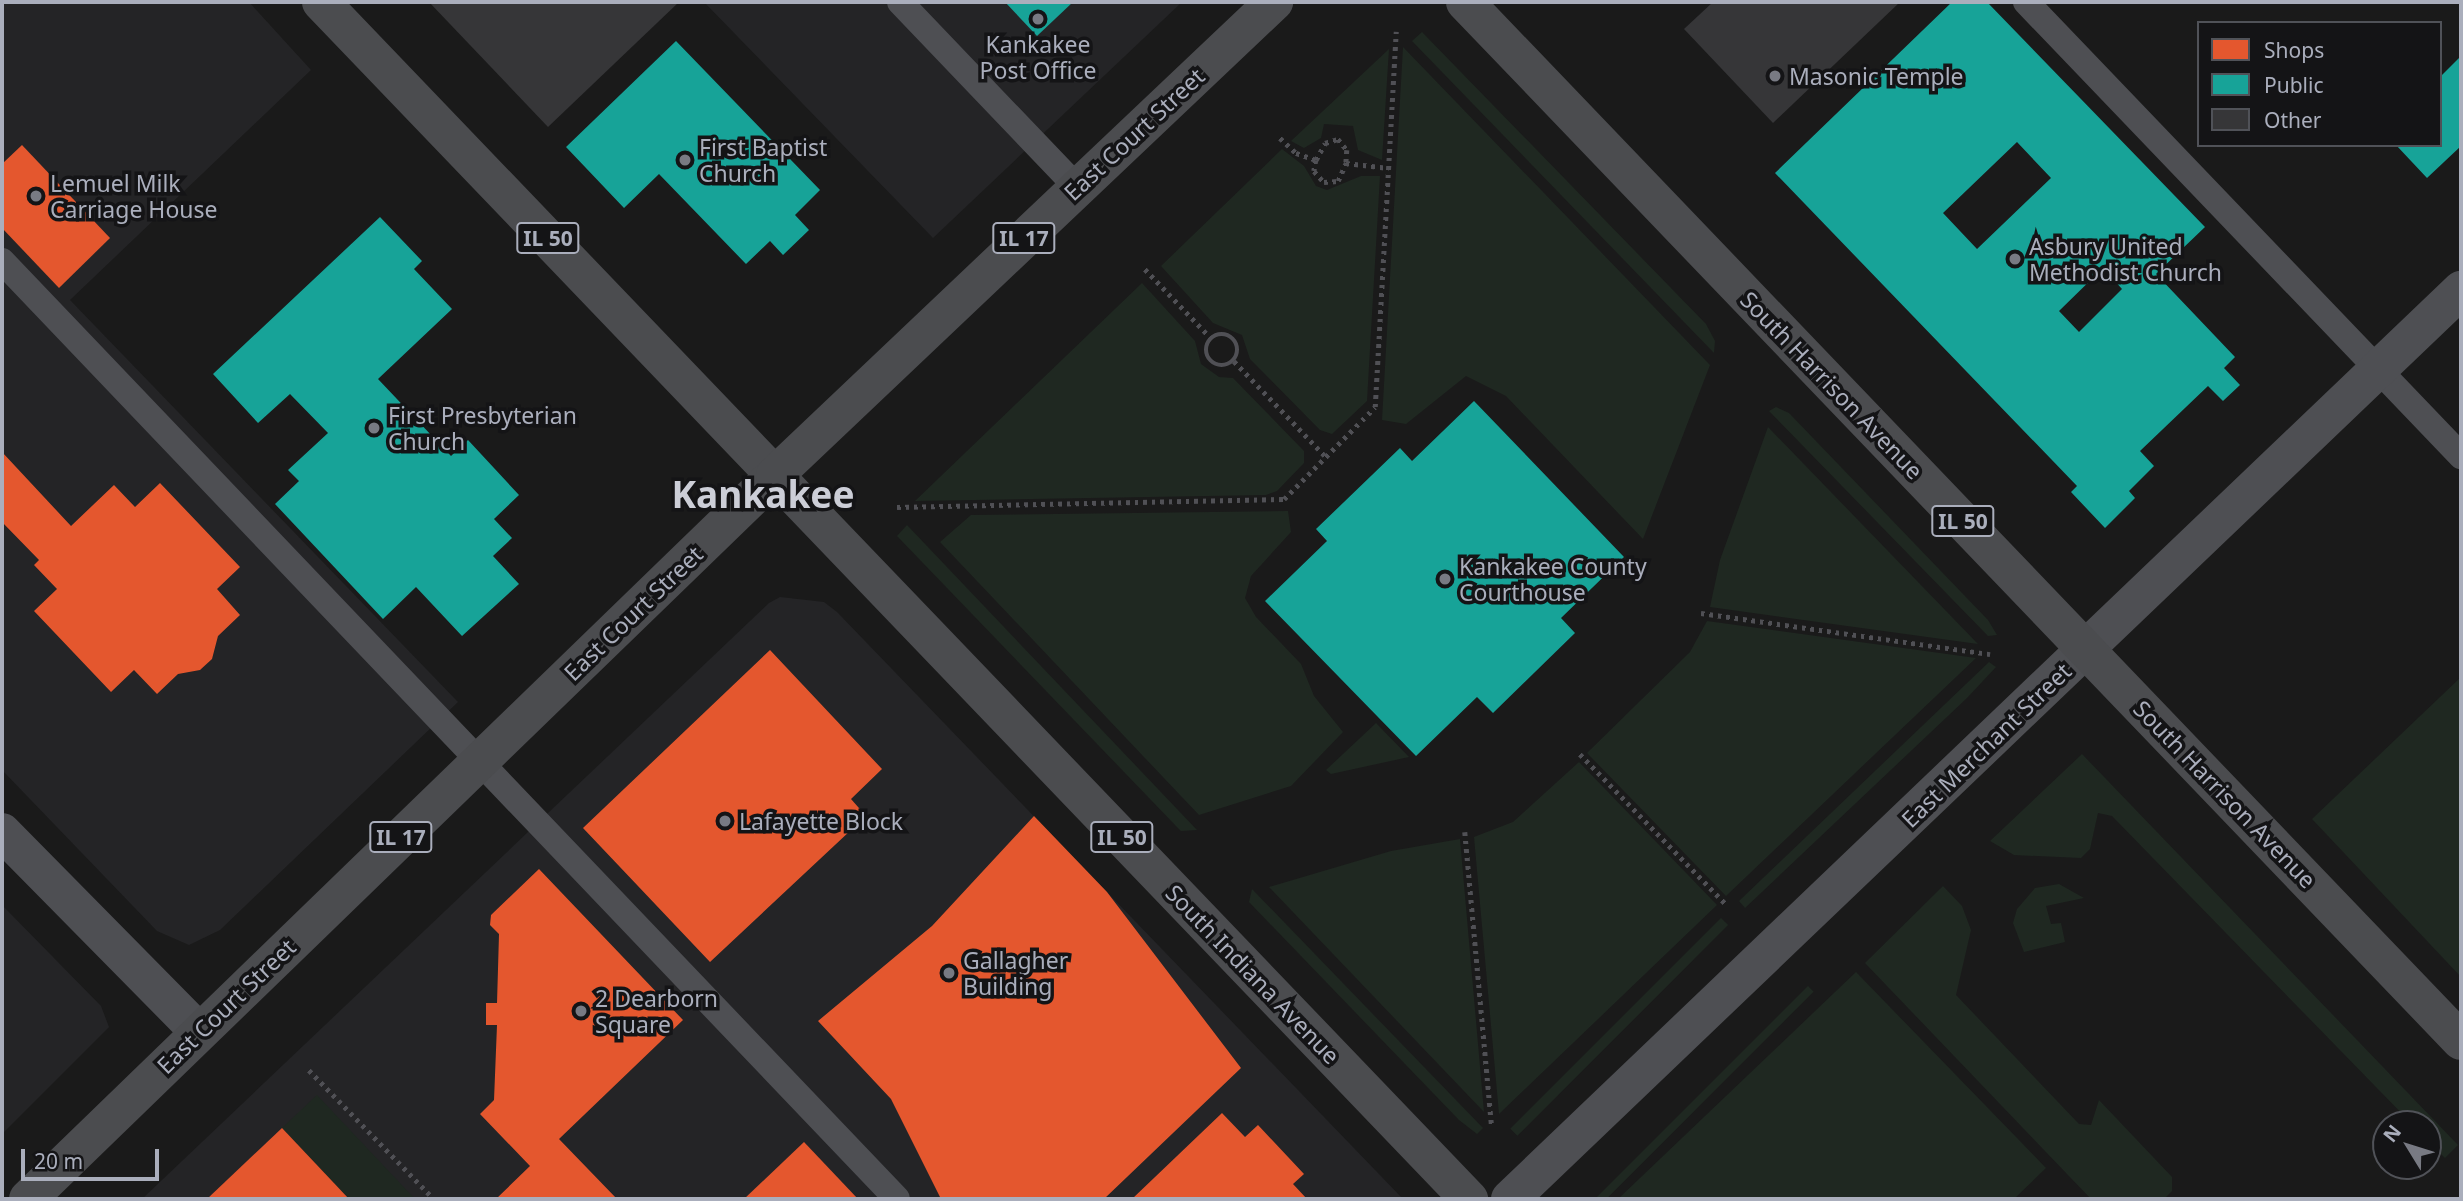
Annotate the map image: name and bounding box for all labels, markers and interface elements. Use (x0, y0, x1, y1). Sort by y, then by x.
marker: Kankakee Post Office (1030, 11, 1046, 27)
legend (2197, 21, 2442, 147)
place label: Kankakee Post Office (980, 30, 1096, 84)
text: Shops (2264, 36, 2324, 64)
street label: East Court Street (1058, 62, 1210, 206)
place label: Masonic Temple (1789, 62, 1964, 90)
marker: Masonic Temple (1767, 68, 1783, 84)
text: Public (2264, 71, 2324, 99)
text: Other (2264, 106, 2321, 134)
place label: First Baptist Church (699, 133, 827, 187)
marker: First Baptist Church (677, 152, 693, 168)
place label: Lemuel Milk Carriage House (50, 169, 218, 223)
marker: Lemuel Milk Carriage House (28, 188, 44, 204)
road number: IL 50 (515, 220, 581, 256)
road number: IL 17 (991, 220, 1057, 256)
place label: Asbury United Methodist Church (2029, 232, 2222, 286)
marker: Asbury United Methodist Church (2007, 251, 2023, 267)
street label: South Harrison Avenue (1735, 285, 1929, 485)
place label: First Presbyterian Church (388, 401, 577, 455)
marker: First Presbyterian Church (366, 420, 382, 436)
district label: Kankakee (671, 472, 855, 516)
road number: IL 50 (1930, 504, 1996, 538)
street label: East Court Street (558, 540, 708, 686)
place label: Kankakee County Courthouse (1459, 552, 1647, 606)
marker: Kankakee County Courthouse (1437, 571, 1453, 587)
street label: East Merchant Street (1896, 657, 2076, 833)
street label: South Harrison Avenue (2128, 694, 2322, 894)
place label: Lafayette Block (739, 807, 903, 835)
marker: Lafayette Block (717, 813, 733, 829)
road number: IL 17 (368, 820, 434, 854)
road number: IL 50 (1089, 820, 1155, 854)
street label: South Indiana Avenue (1160, 879, 1346, 1069)
street label: East Court Street (151, 933, 301, 1079)
place label: Gallagher Building (963, 946, 1068, 1000)
marker: Gallagher Building (941, 965, 957, 981)
place label: 2 Dearborn Square (595, 984, 718, 1038)
marker: 2 Dearborn Square (573, 1003, 589, 1019)
north arrow (2372, 1110, 2442, 1180)
text: N (2377, 1119, 2407, 1147)
scale bar (24, 1134, 163, 1178)
text: 20 m (34, 1147, 83, 1175)

